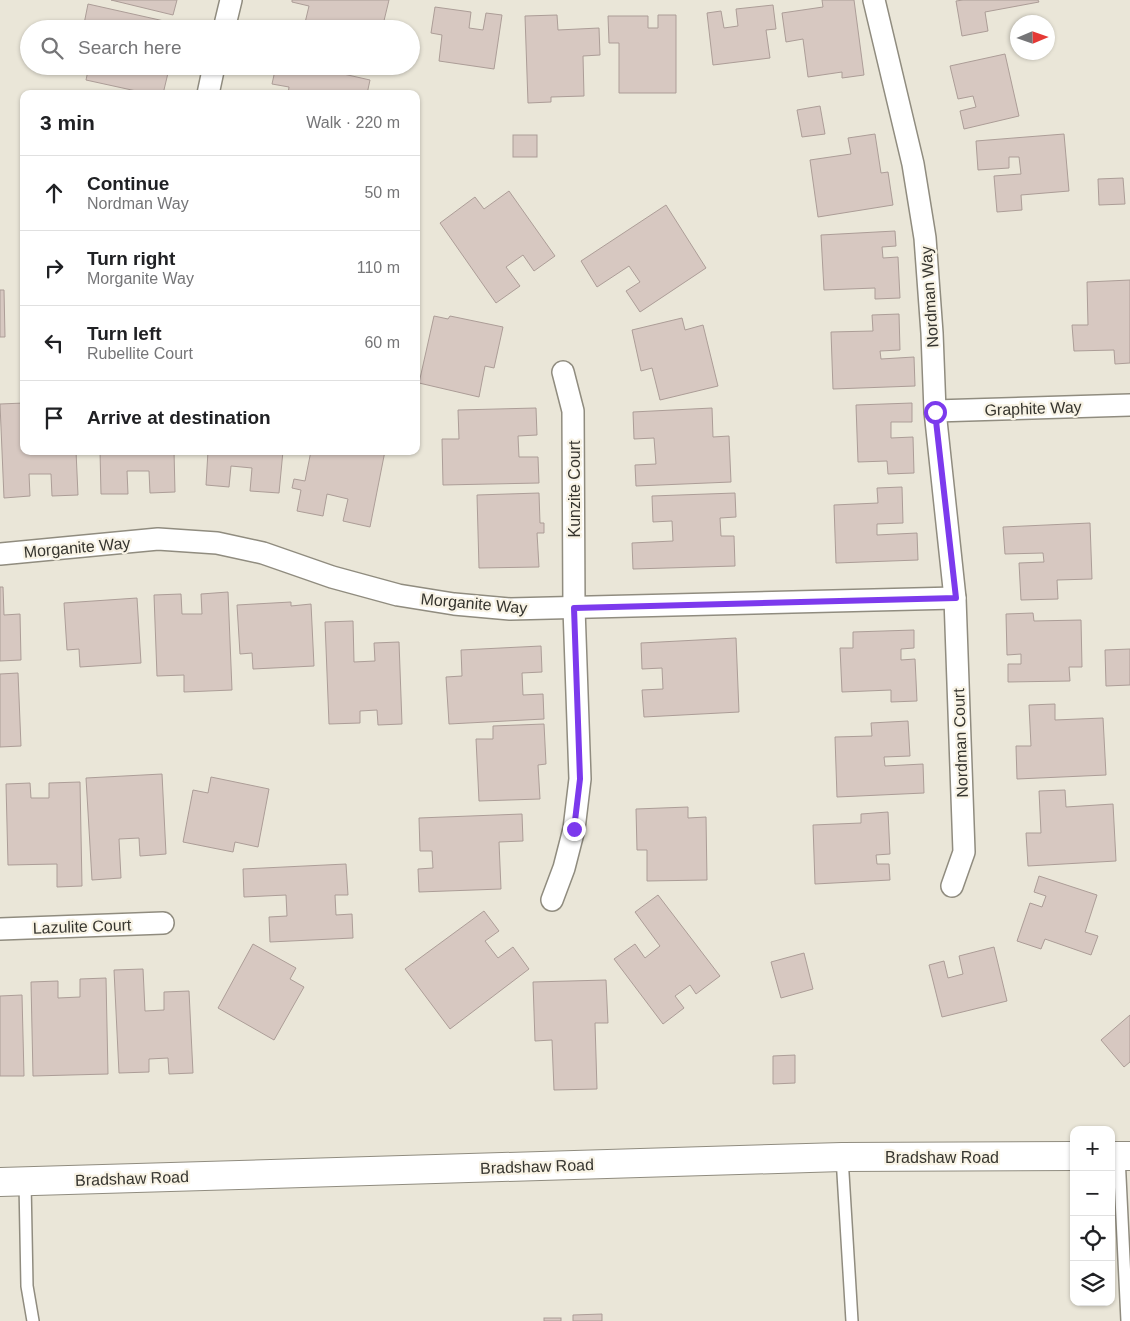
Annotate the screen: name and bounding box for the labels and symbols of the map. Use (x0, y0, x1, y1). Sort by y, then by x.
north arrow (1010, 15, 1055, 60)
street label: Nordman Way (917, 246, 942, 348)
street label: Graphite Way (984, 398, 1082, 419)
route start (924, 401, 947, 424)
street label: Kunzite Court (566, 440, 583, 537)
street label: Morganite Way (23, 534, 131, 561)
street label: Morganite Way (420, 590, 528, 617)
street label: Nordman Court (950, 687, 971, 798)
route end (563, 818, 586, 841)
street label: Lazulite Court (32, 916, 132, 937)
street label: Bradshaw Road (885, 1149, 999, 1166)
street label: Bradshaw Road (480, 1156, 594, 1177)
street label: Bradshaw Road (75, 1168, 189, 1189)

